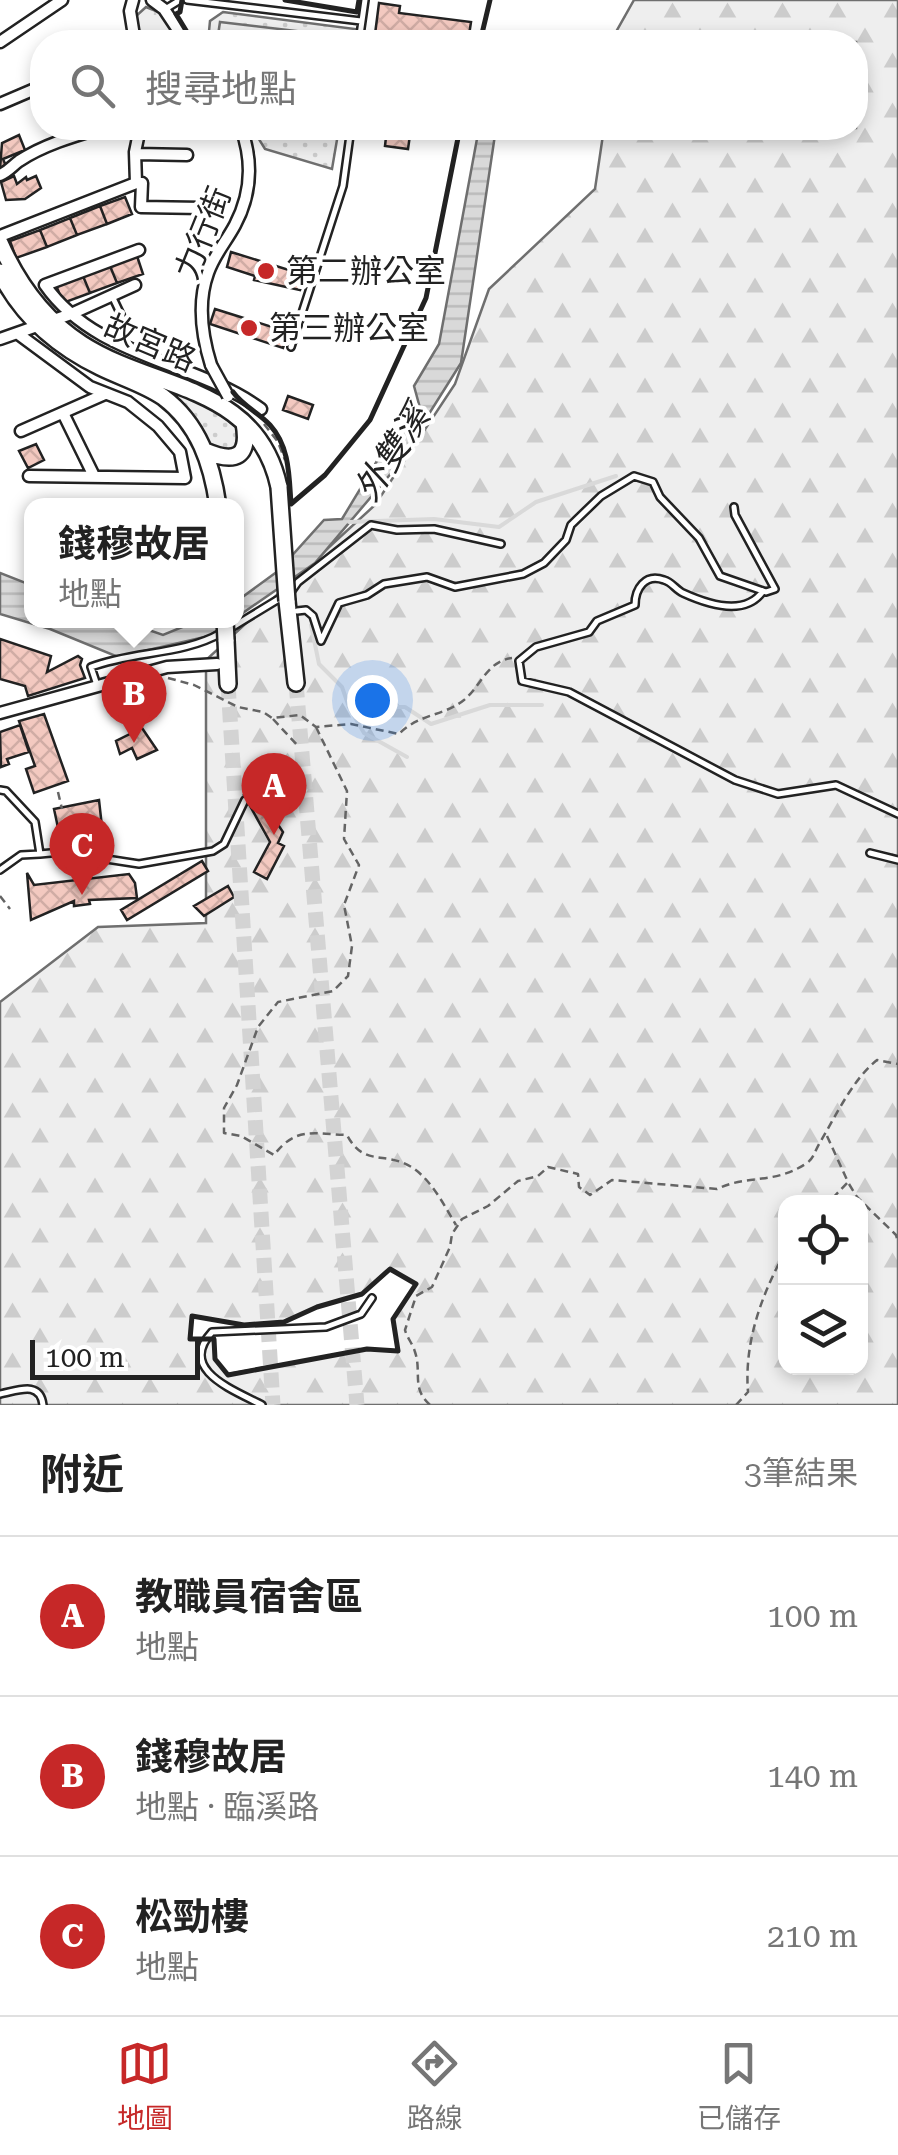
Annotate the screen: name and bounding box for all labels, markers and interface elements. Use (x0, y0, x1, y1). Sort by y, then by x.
search box (30, 30, 868, 140)
icon: search (65, 58, 120, 113)
text: 搜尋地點 (145, 67, 297, 111)
street label: 力行街 (167, 181, 239, 285)
place label: 第二辦公室 (286, 252, 446, 290)
marker: 第二辦公室 (255, 260, 277, 282)
street label: 故宮路 (98, 307, 202, 379)
place label: 第三辦公室 (269, 309, 429, 347)
marker: 第三辦公室 (238, 317, 260, 339)
water label: 外雙溪 (347, 394, 441, 508)
popup (24, 498, 244, 628)
text: 錢穆故居 (58, 522, 210, 566)
text: 地點 (58, 575, 122, 613)
pin: B (102, 660, 166, 743)
your location (347, 675, 398, 726)
pin: A (242, 752, 306, 835)
pin: C (49, 812, 114, 895)
map controls (778, 1195, 868, 1375)
button: locate (778, 1195, 868, 1285)
button: layers (778, 1285, 868, 1375)
scale bar (30, 1335, 200, 1380)
text: 100 m (45, 1341, 125, 1374)
text: 附近 (40, 1450, 124, 1499)
text: 3筆結果 (744, 1454, 858, 1492)
text: 教職員宿舍區 (135, 1575, 363, 1619)
text: A (61, 1597, 84, 1635)
text: 100 m (767, 1597, 858, 1635)
text: 地點 (135, 1628, 199, 1666)
text: 錢穆故居 (135, 1735, 287, 1779)
text: B (61, 1757, 84, 1795)
text: 140 m (767, 1757, 858, 1795)
text: 地點 · 臨溪路 (135, 1788, 319, 1826)
text: 松勁樓 (135, 1895, 249, 1939)
text: C (61, 1917, 84, 1955)
text: 210 m (767, 1917, 858, 1955)
text: 地點 (135, 1948, 199, 1986)
tab: 地圖 (117, 2036, 173, 2136)
tab: 路線 (407, 2036, 463, 2136)
tab: 已儲存 (697, 2036, 781, 2136)

